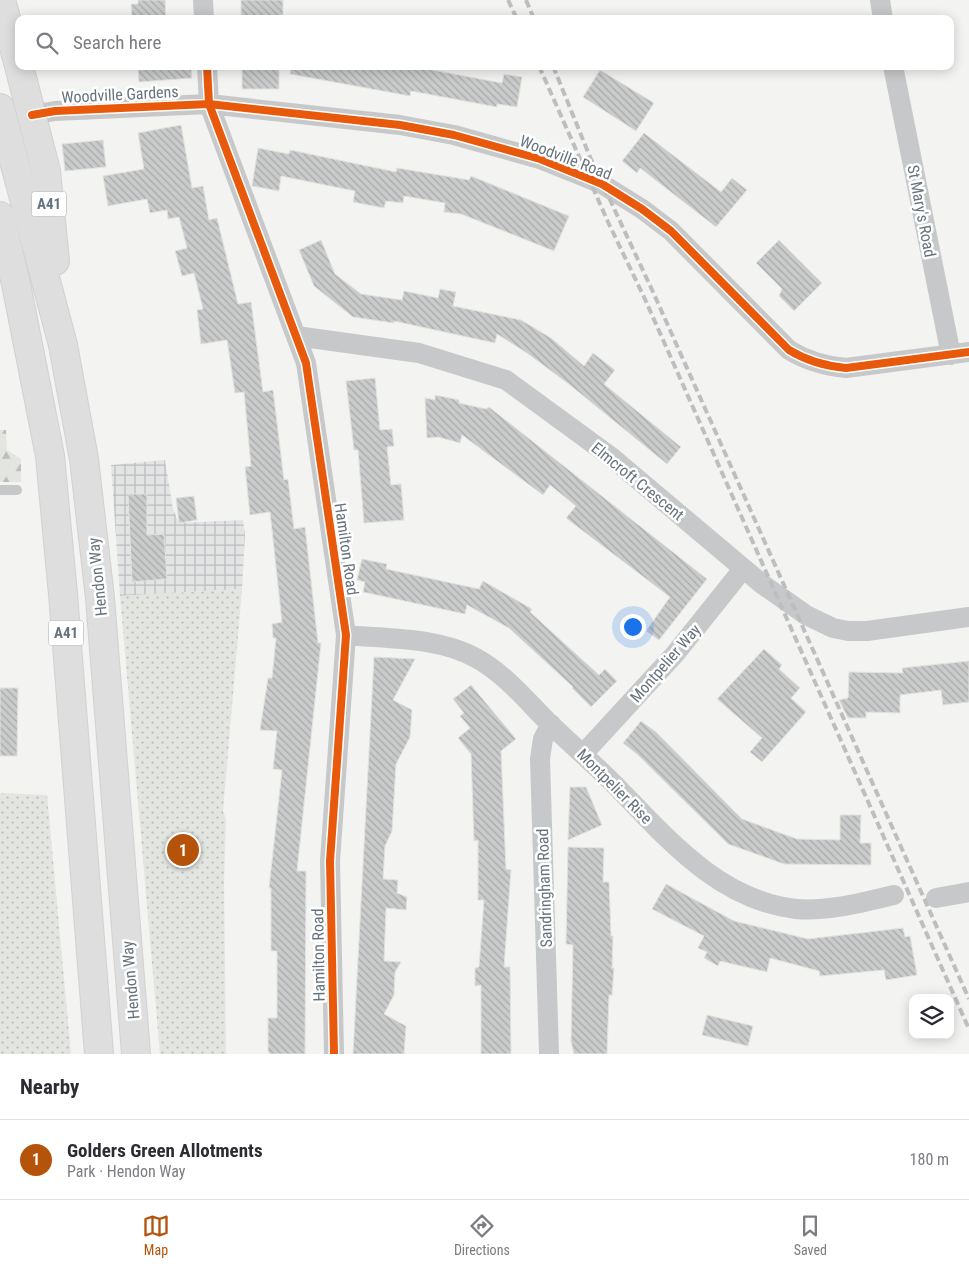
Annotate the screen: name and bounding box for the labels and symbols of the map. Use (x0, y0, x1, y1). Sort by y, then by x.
street label: Woodville Gardens (61, 82, 179, 107)
street label: Woodville Road (517, 131, 615, 184)
street label: St Mary's Road (903, 163, 940, 259)
road number: A41 (32, 192, 66, 216)
street label: Elmcroft Crescent (588, 438, 688, 525)
street label: Hamilton Road (331, 502, 362, 597)
street label: Hendon Way (84, 536, 111, 617)
your location (620, 614, 646, 640)
road number: A41 (48, 620, 84, 646)
street label: Montpelier Way (626, 620, 705, 706)
street label: Montpelier Rise (573, 745, 656, 828)
street label: Sandringham Road (533, 828, 556, 948)
pin: 1 (167, 831, 199, 869)
street label: Hamilton Road (308, 908, 329, 1002)
street label: Hendon Way (118, 940, 143, 1020)

